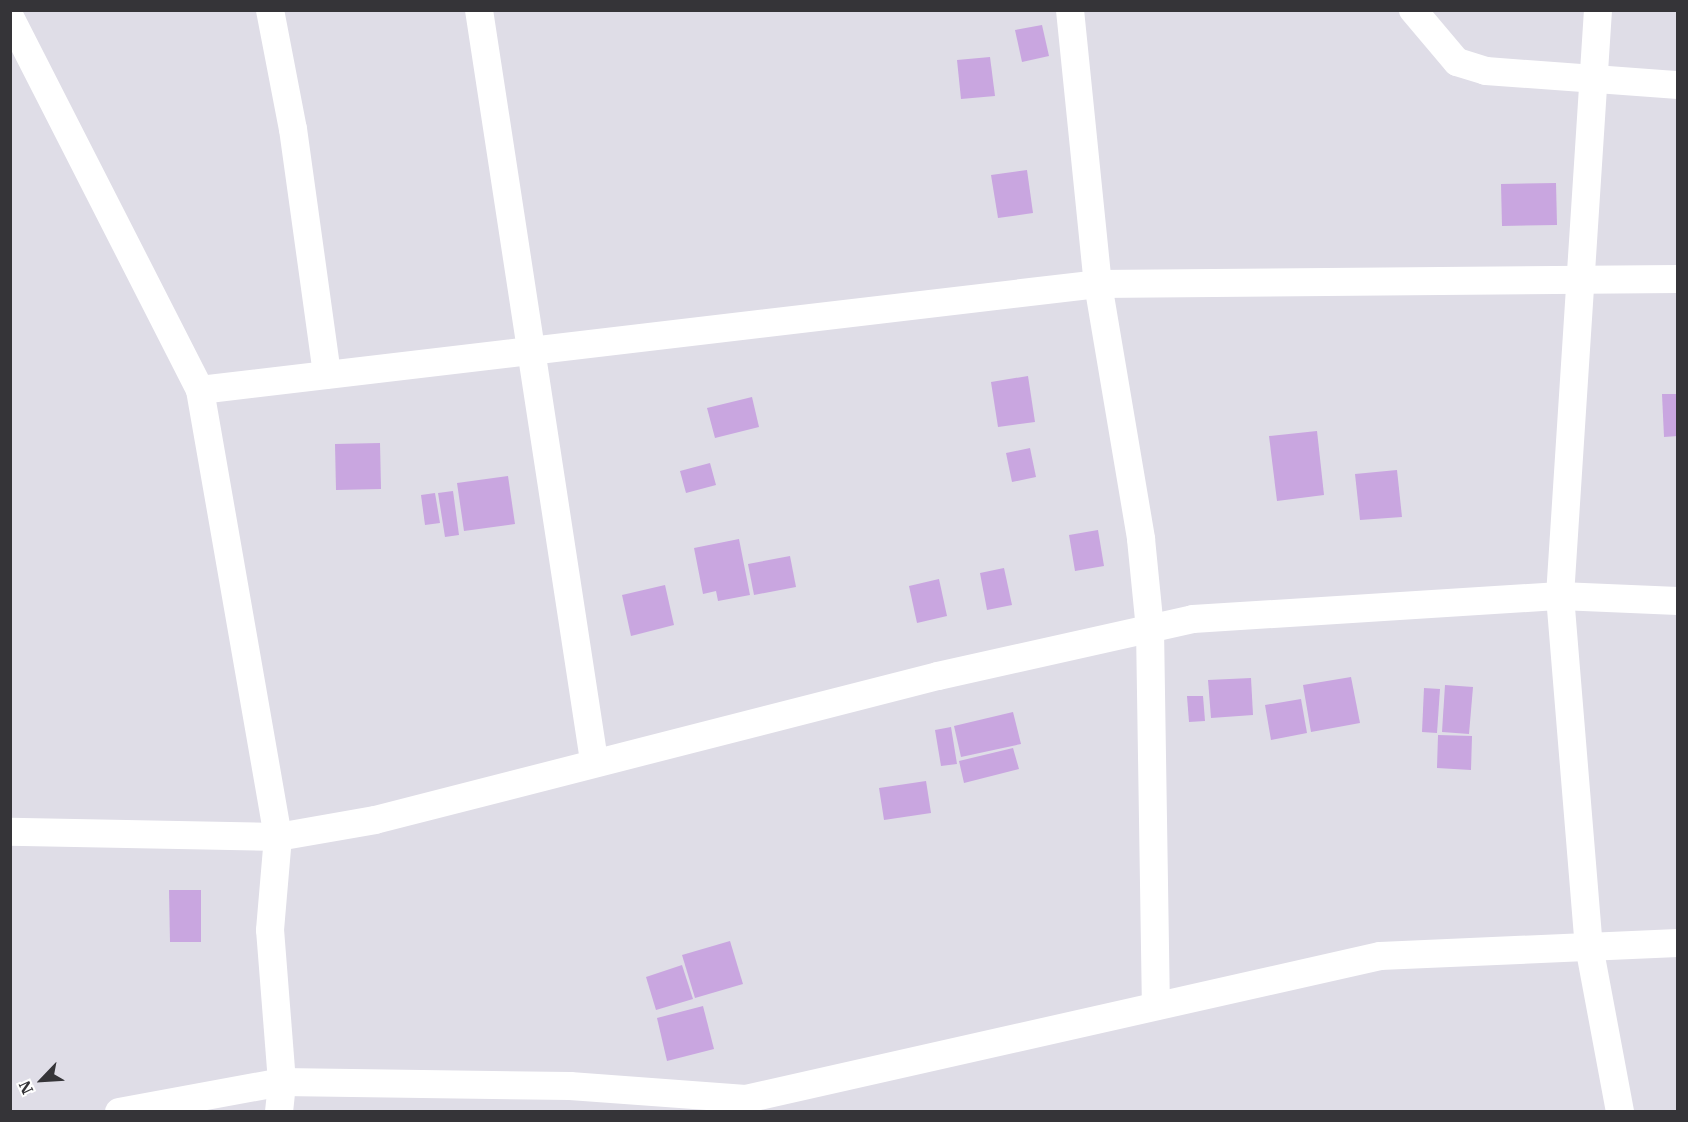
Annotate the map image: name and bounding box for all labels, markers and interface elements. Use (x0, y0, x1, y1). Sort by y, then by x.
north arrow (12, 1050, 72, 1110)
text: N (14, 1078, 37, 1098)

